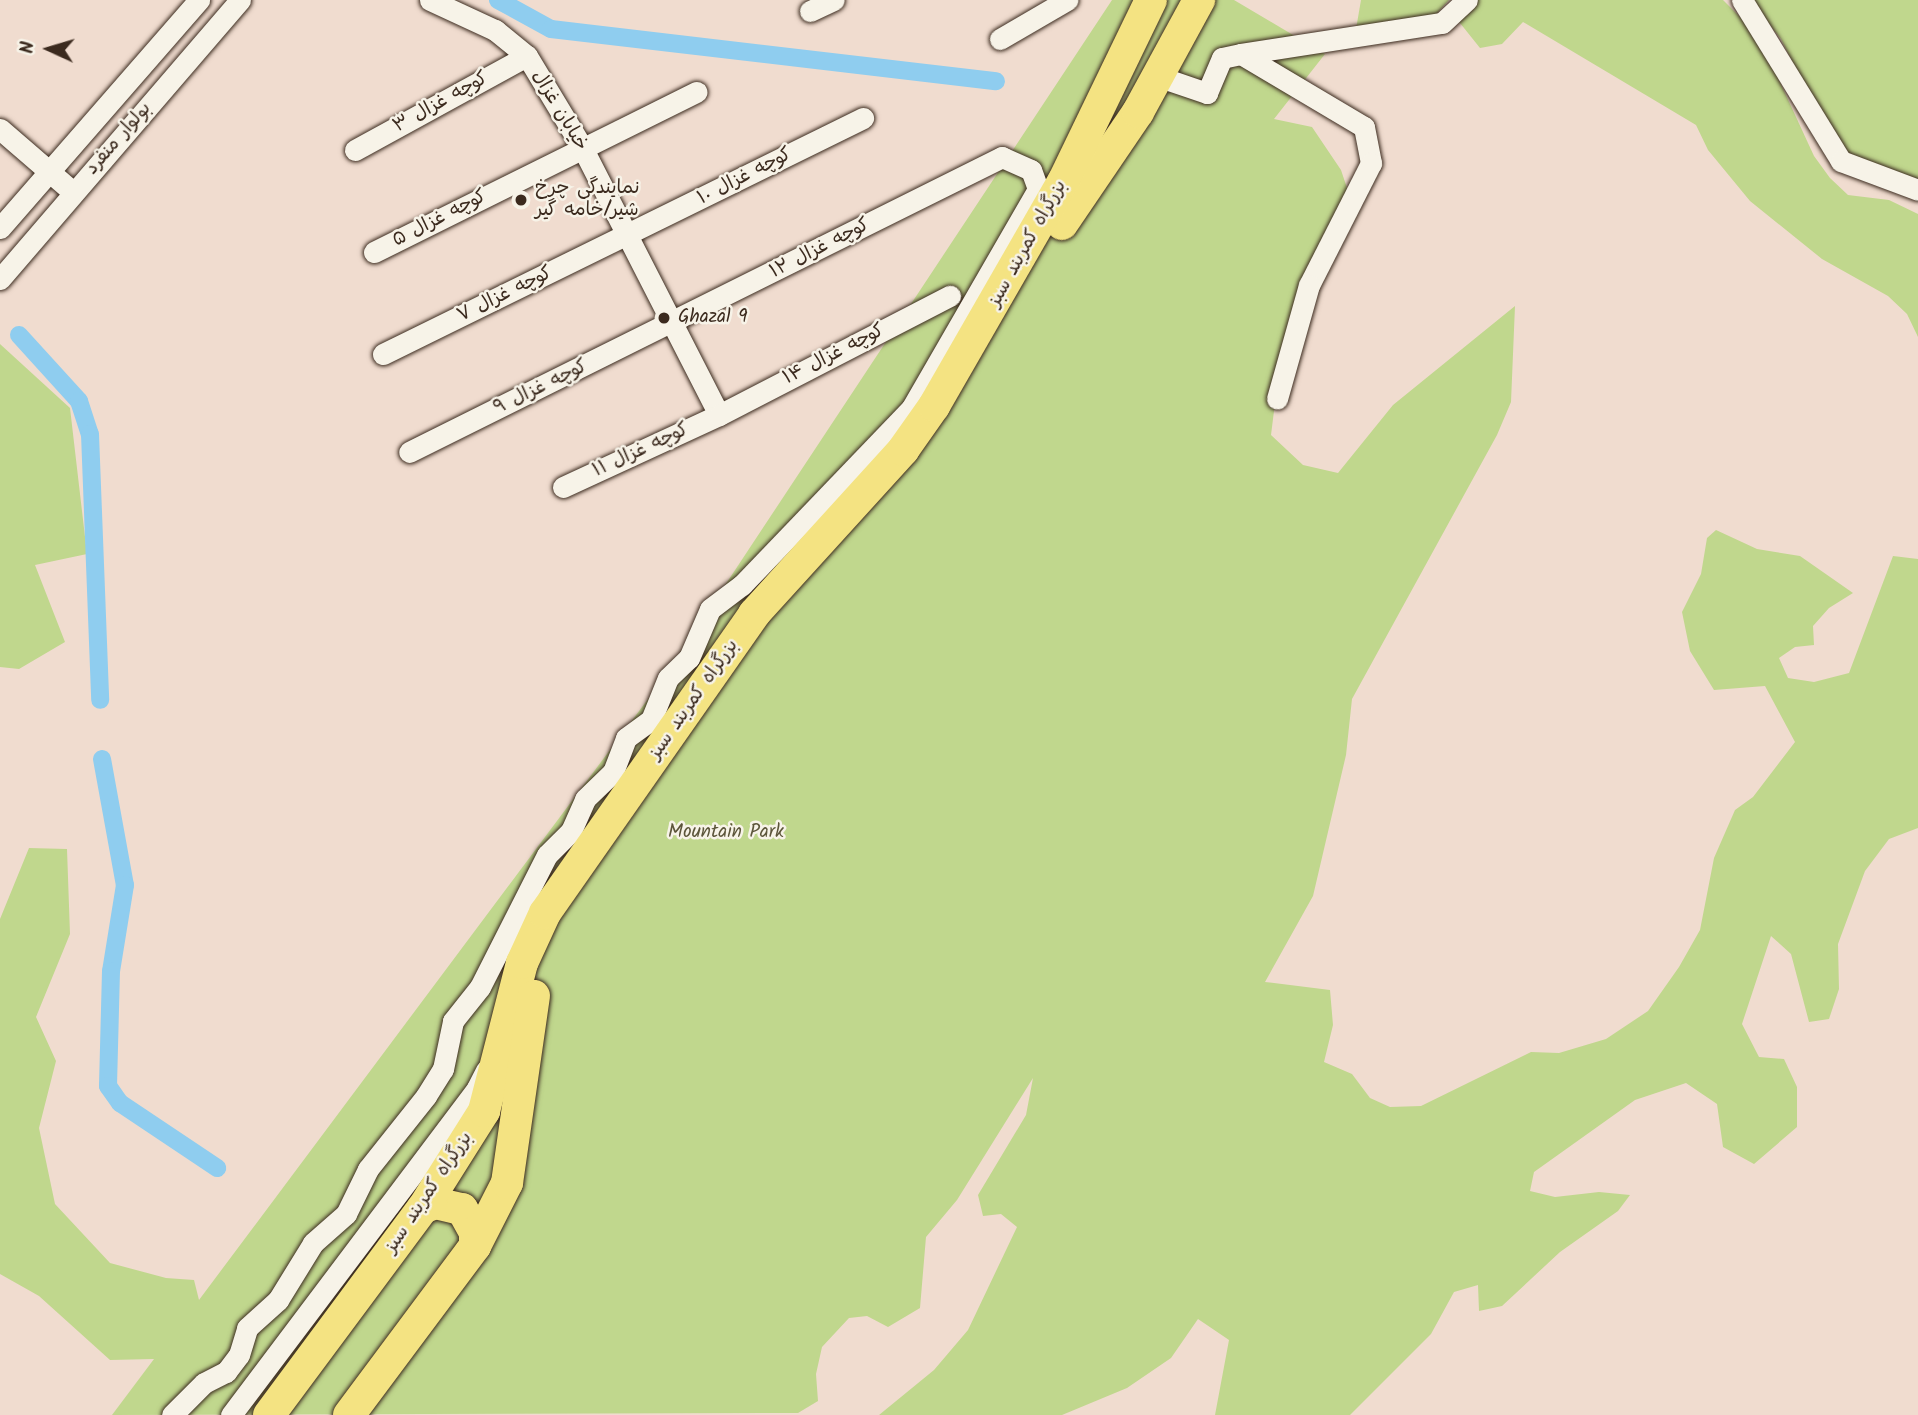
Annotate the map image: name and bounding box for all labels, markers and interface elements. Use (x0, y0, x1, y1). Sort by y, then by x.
north arrow (14, 14, 84, 84)
text: N (13, 41, 43, 55)
street label: خیابان غزال (526, 66, 592, 156)
street label: کوچه غزال ۳ (390, 68, 492, 138)
street label: بولوار منفرد (81, 98, 157, 180)
street label: کوچه غزال ۱۰ (694, 144, 796, 210)
street label: بزرگراه کمربند سبز (984, 177, 1072, 311)
place label: نمایندگی چرخ شیر/خامه گیر (535, 178, 639, 222)
street label: کوچه غزال ۵ (389, 186, 491, 252)
marker: نمایندگی چرخ شیر/خامه گیر (513, 192, 529, 208)
street label: کوچه غزال ۱۲ (766, 214, 874, 284)
street label: کوچه غزال ۷ (454, 262, 556, 328)
place label: Ghazal 9 (678, 307, 748, 329)
marker: Ghazal 9 (656, 310, 672, 326)
street label: کوچه غزال ۱۴ (780, 320, 888, 390)
street label: کوچه غزال ۹ (490, 356, 592, 420)
street label: کوچه غزال ۱۱ (589, 419, 693, 483)
street label: بزرگراه کمربند سبز (644, 636, 744, 764)
park label: Mountain Park (668, 822, 784, 844)
street label: بزرگراه کمربند سبز (380, 1128, 478, 1258)

